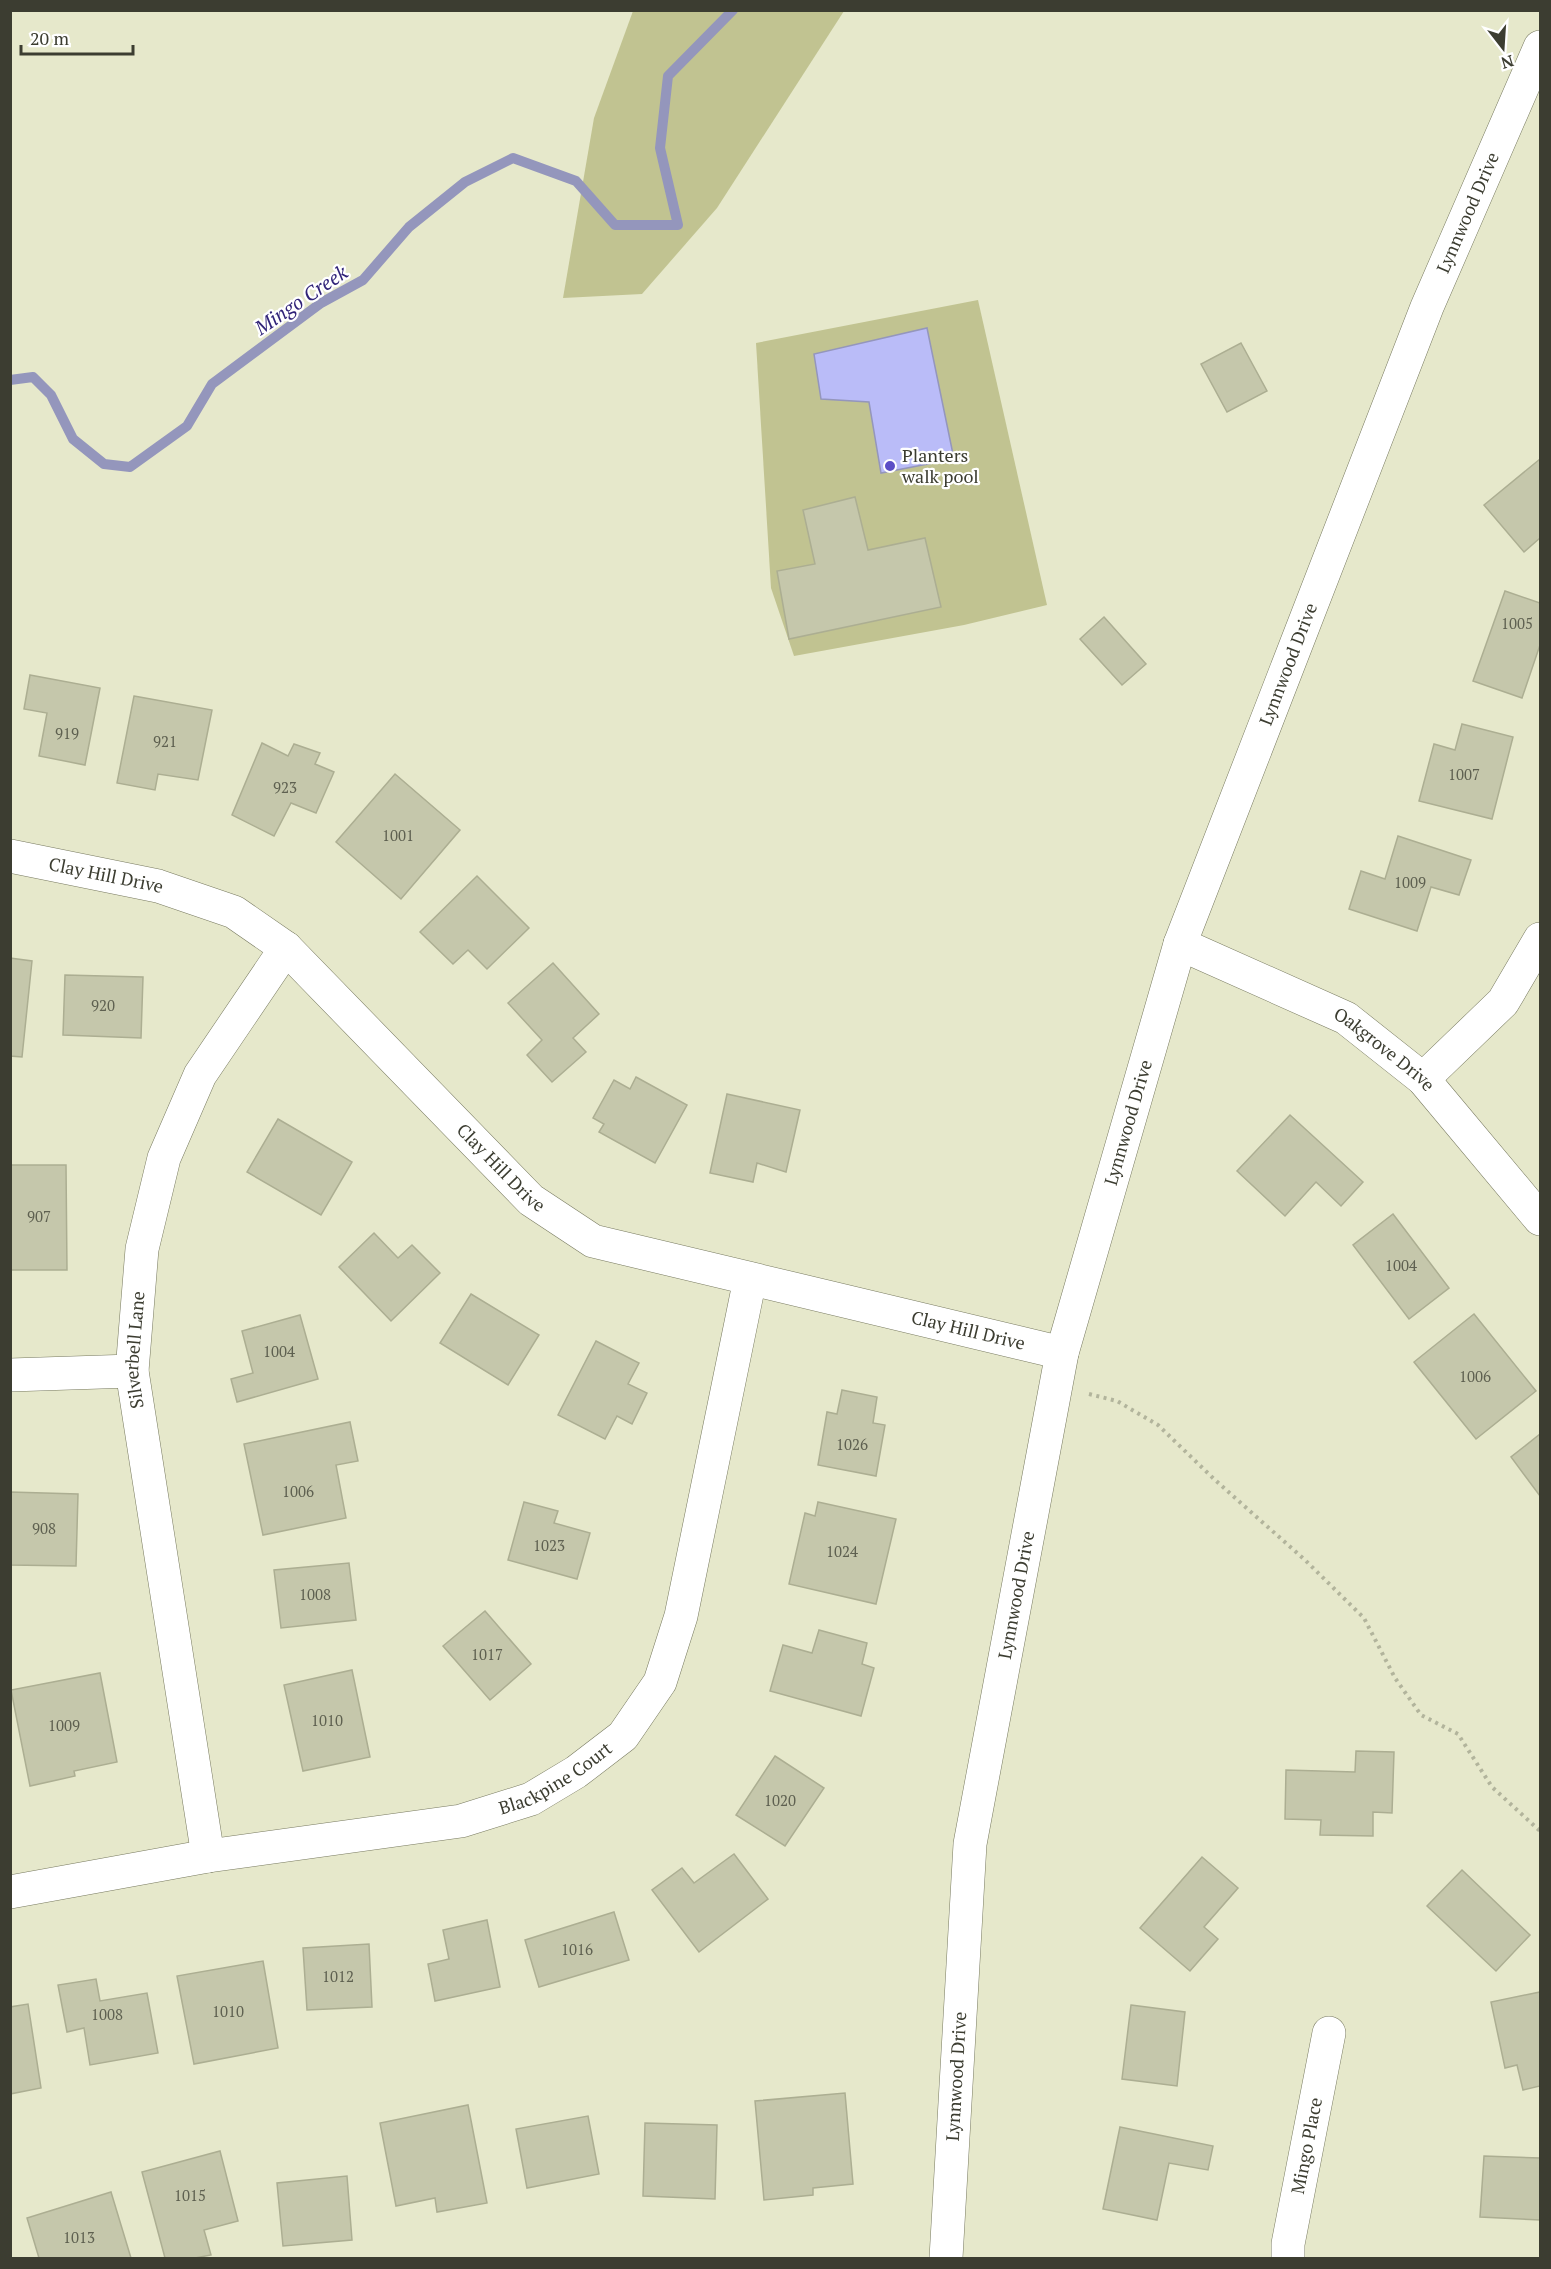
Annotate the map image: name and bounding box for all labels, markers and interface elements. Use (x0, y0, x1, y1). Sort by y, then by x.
scale bar (21, 18, 134, 56)
north arrow (1473, 18, 1533, 78)
text: 20 m (30, 26, 70, 50)
text: N (1498, 50, 1516, 75)
street label: Lynnwood Drive (1430, 148, 1504, 277)
water label: Mingo Creek (248, 258, 353, 341)
place label: Planters walk pool (901, 443, 979, 488)
marker: Planters walk pool (883, 459, 897, 473)
street label: Lynnwood Drive (1253, 599, 1322, 729)
house number: 1005 (1501, 613, 1533, 633)
house number: 919 (55, 723, 79, 743)
house number: 921 (153, 731, 177, 751)
house number: 1007 (1448, 764, 1480, 784)
house number: 923 (273, 777, 297, 797)
house number: 1001 (382, 825, 414, 845)
street label: Clay Hill Drive (47, 851, 167, 898)
house number: 1009 (1394, 872, 1426, 892)
house number: 920 (91, 995, 115, 1015)
street label: Oakgrove Drive (1330, 1001, 1441, 1096)
street label: Lynnwood Drive (1098, 1057, 1157, 1188)
street label: Clay Hill Drive (452, 1118, 550, 1217)
house number: 907 (27, 1206, 51, 1226)
house number: 1004 (1385, 1255, 1417, 1275)
street label: Silverbell Lane (119, 1290, 150, 1411)
street label: Clay Hill Drive (909, 1304, 1028, 1355)
house number: 1004 (263, 1341, 295, 1361)
house number: 1006 (1459, 1366, 1491, 1386)
house number: 1026 (836, 1434, 868, 1454)
house number: 1006 (282, 1481, 314, 1501)
house number: 908 (32, 1518, 56, 1538)
street label: Lynnwood Drive (992, 1529, 1039, 1661)
house number: 1023 (533, 1535, 565, 1555)
house number: 1024 (826, 1541, 858, 1561)
house number: 1008 (299, 1584, 331, 1604)
house number: 1017 (471, 1644, 503, 1664)
house number: 1010 (311, 1710, 343, 1730)
house number: 1009 (48, 1715, 80, 1735)
street label: Blackpine Court (496, 1736, 617, 1819)
house number: 1020 (764, 1790, 796, 1810)
house number: 1016 (561, 1939, 593, 1959)
house number: 1012 (322, 1966, 354, 1986)
house number: 1010 (212, 2001, 244, 2021)
house number: 1008 (91, 2004, 123, 2024)
street label: Lynnwood Drive (940, 2011, 971, 2142)
street label: Mingo Place (1285, 2095, 1327, 2196)
house number: 1015 (174, 2185, 206, 2205)
house number: 1013 (63, 2227, 95, 2247)

